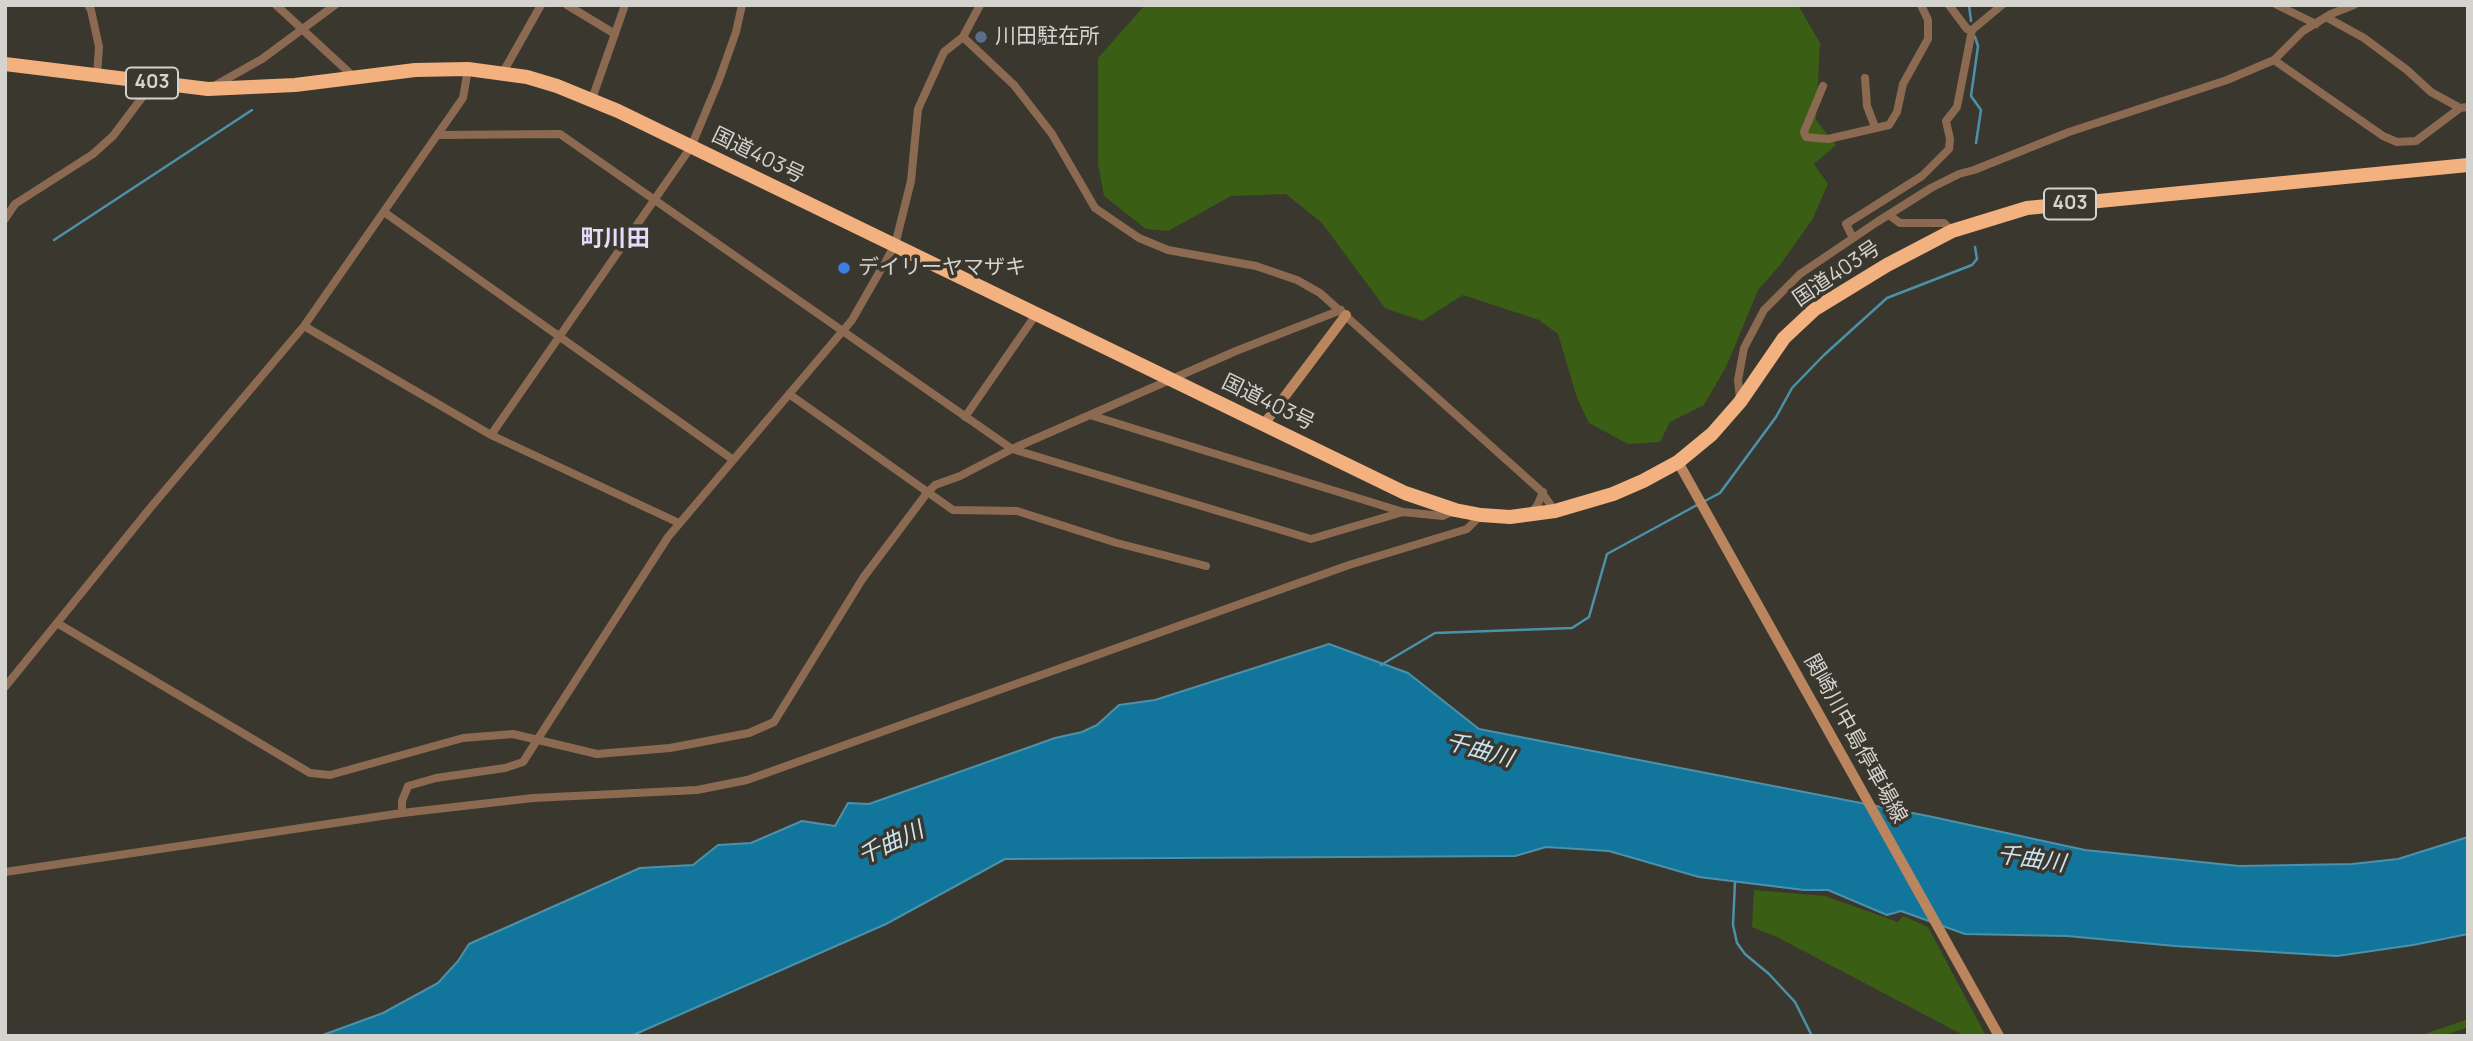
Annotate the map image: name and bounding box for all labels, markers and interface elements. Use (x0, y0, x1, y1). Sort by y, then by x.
place label: 川田駐在所 (995, 24, 1100, 50)
marker: 川田駐在所 (973, 29, 989, 45)
road number: 403 (126, 68, 178, 99)
street label: 国道403号 (708, 123, 808, 189)
road number: 403 (2044, 188, 2096, 220)
district label: 町川田 (581, 226, 649, 254)
street label: 国道403号 (1789, 236, 1885, 312)
place label: デイリーヤマザキ (858, 255, 1026, 281)
marker: デイリーヤマザキ (836, 260, 852, 276)
street label: 国道403号 (1218, 370, 1318, 436)
street label: 関崎川中島停車場線 (1798, 650, 1912, 828)
water label: 千曲川 (1442, 728, 1516, 774)
water label: 千曲川 (854, 817, 928, 871)
water label: 千曲川 (1995, 842, 2067, 878)

